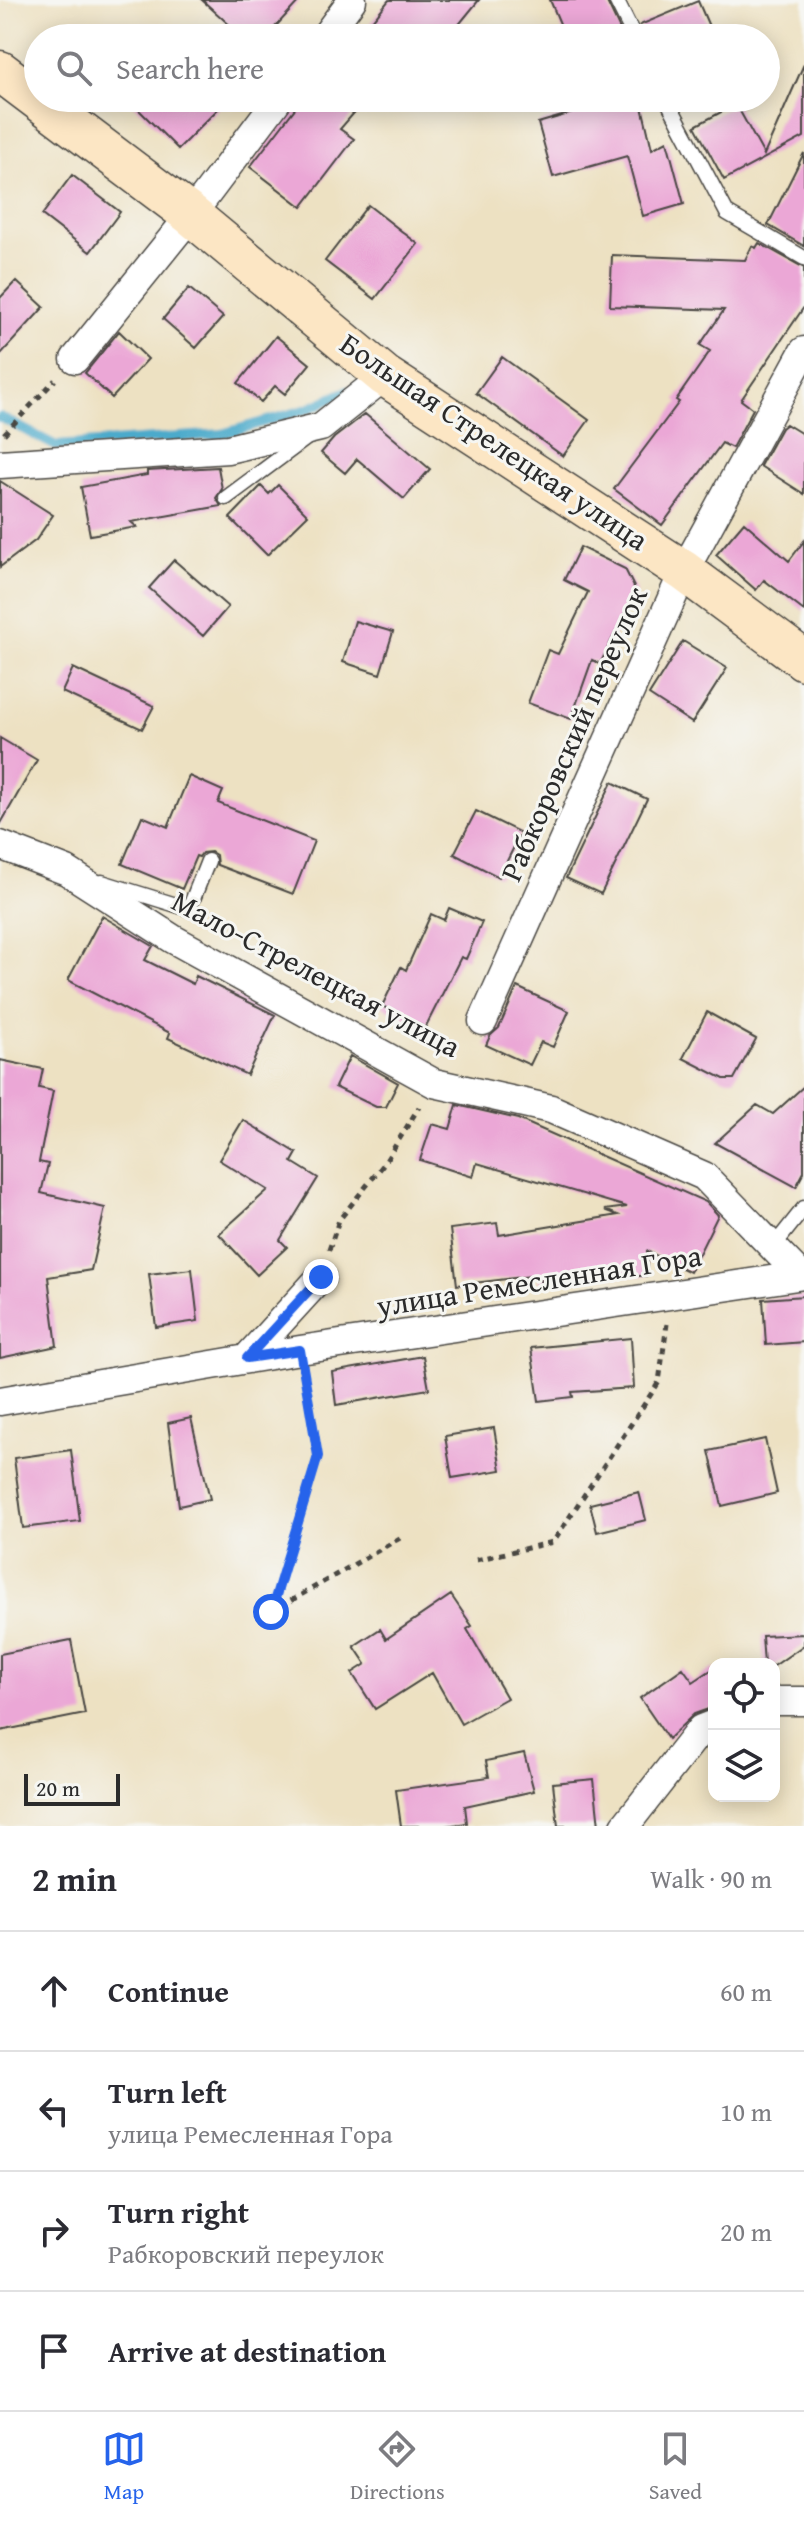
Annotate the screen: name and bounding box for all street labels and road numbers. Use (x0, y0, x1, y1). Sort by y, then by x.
street label: Большая Стрелецкая улица (332, 321, 658, 561)
street label: Рабкоровский переулок (488, 579, 658, 888)
street label: Мало-Стрелецкая улица (164, 878, 469, 1068)
street label: улица Ремесленная Гора (372, 1232, 705, 1328)

